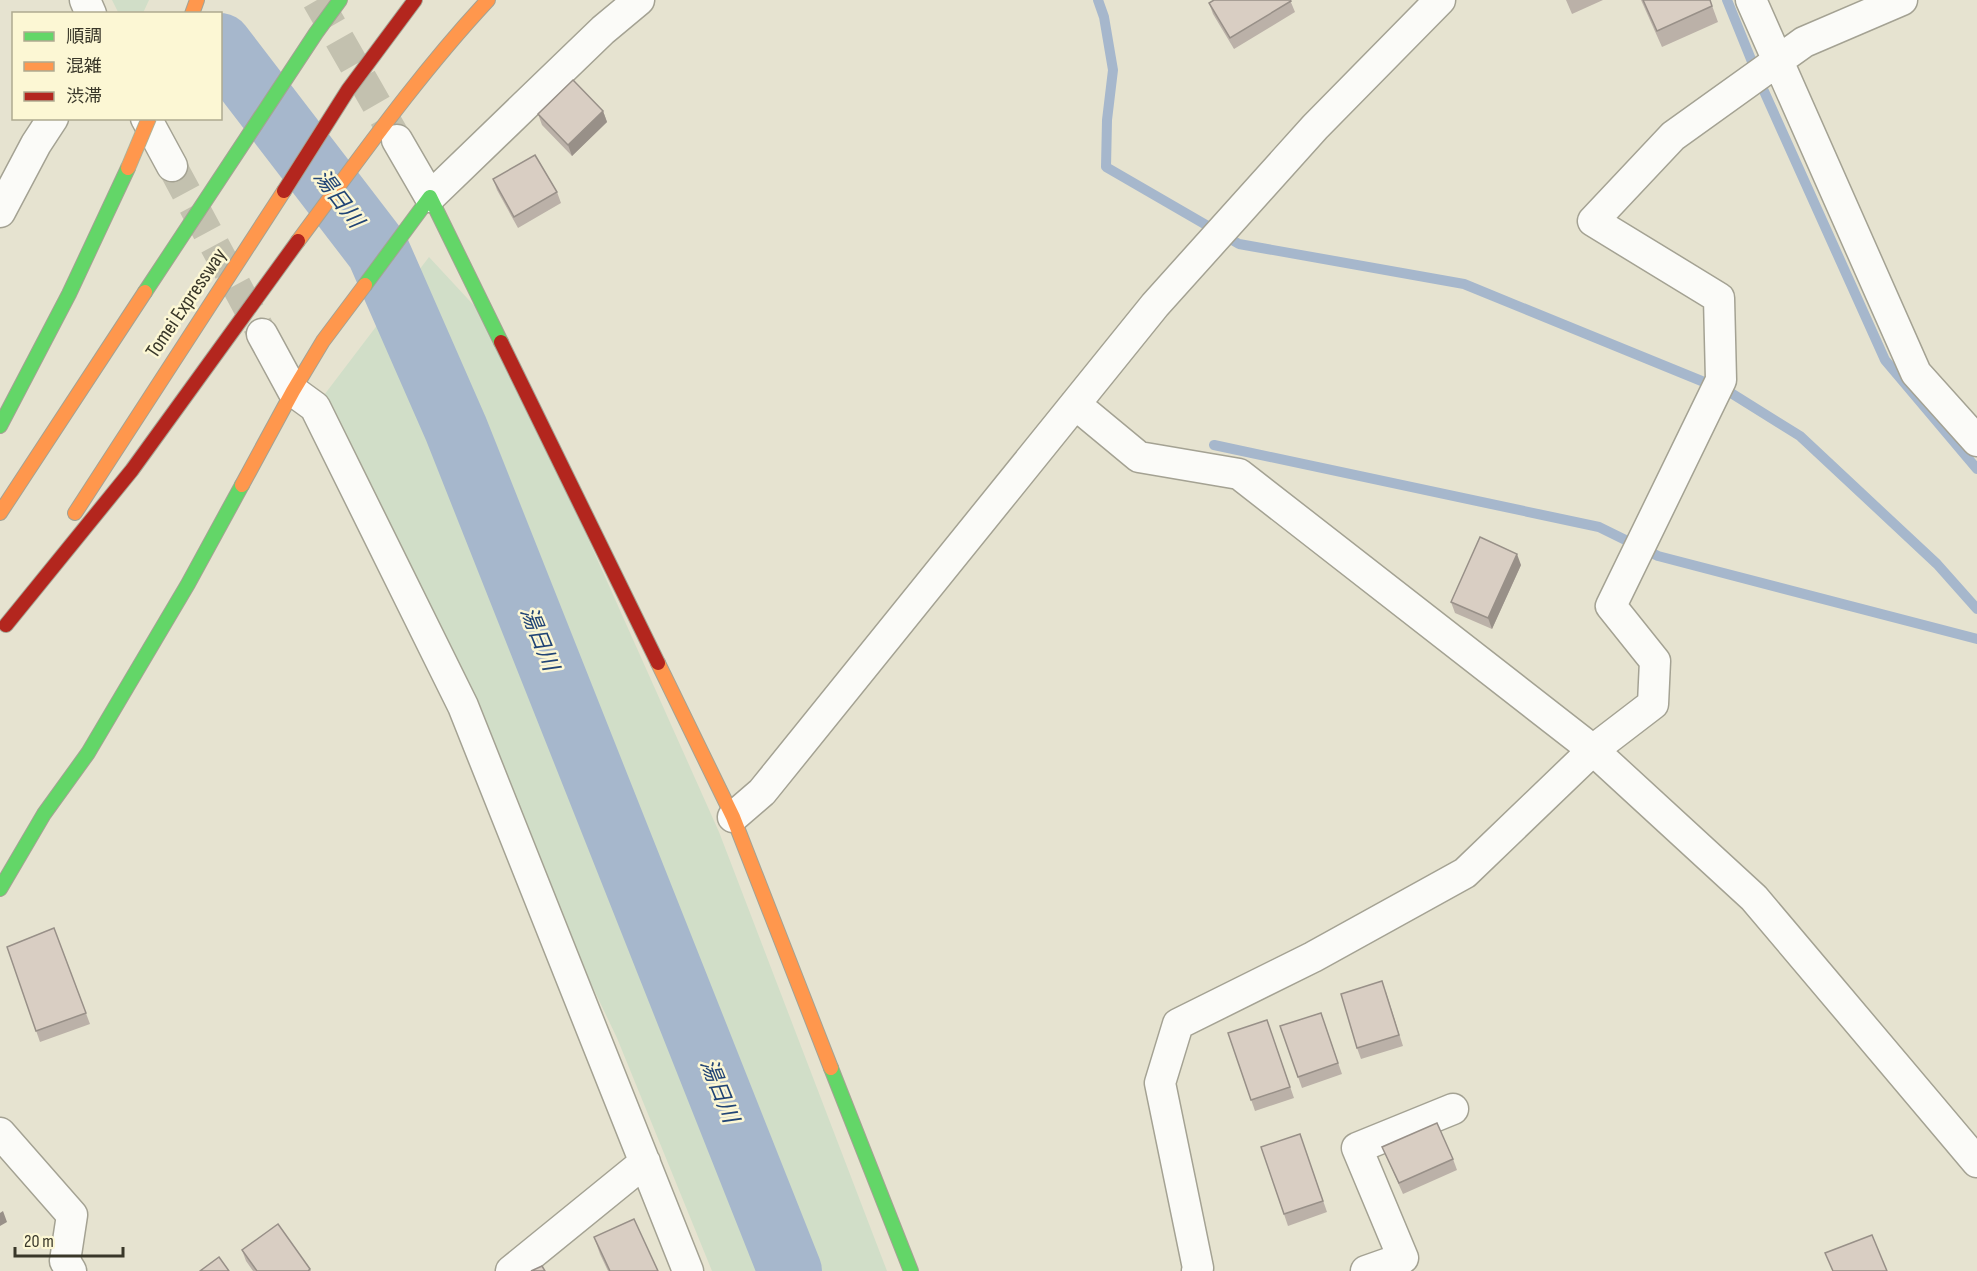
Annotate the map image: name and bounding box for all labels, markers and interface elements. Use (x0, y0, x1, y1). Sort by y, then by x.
legend (12, 12, 222, 120)
text: 順調 (66, 26, 102, 47)
text: 混雑 (66, 56, 102, 77)
text: 渋滞 (66, 86, 102, 107)
water label: 湯日川 (307, 165, 370, 235)
street label: Tomei Expressway (140, 243, 232, 363)
water label: 湯日川 (514, 603, 565, 677)
water label: 湯日川 (694, 1055, 745, 1129)
scale bar (15, 1220, 123, 1258)
text: 20 m (24, 1231, 54, 1252)

